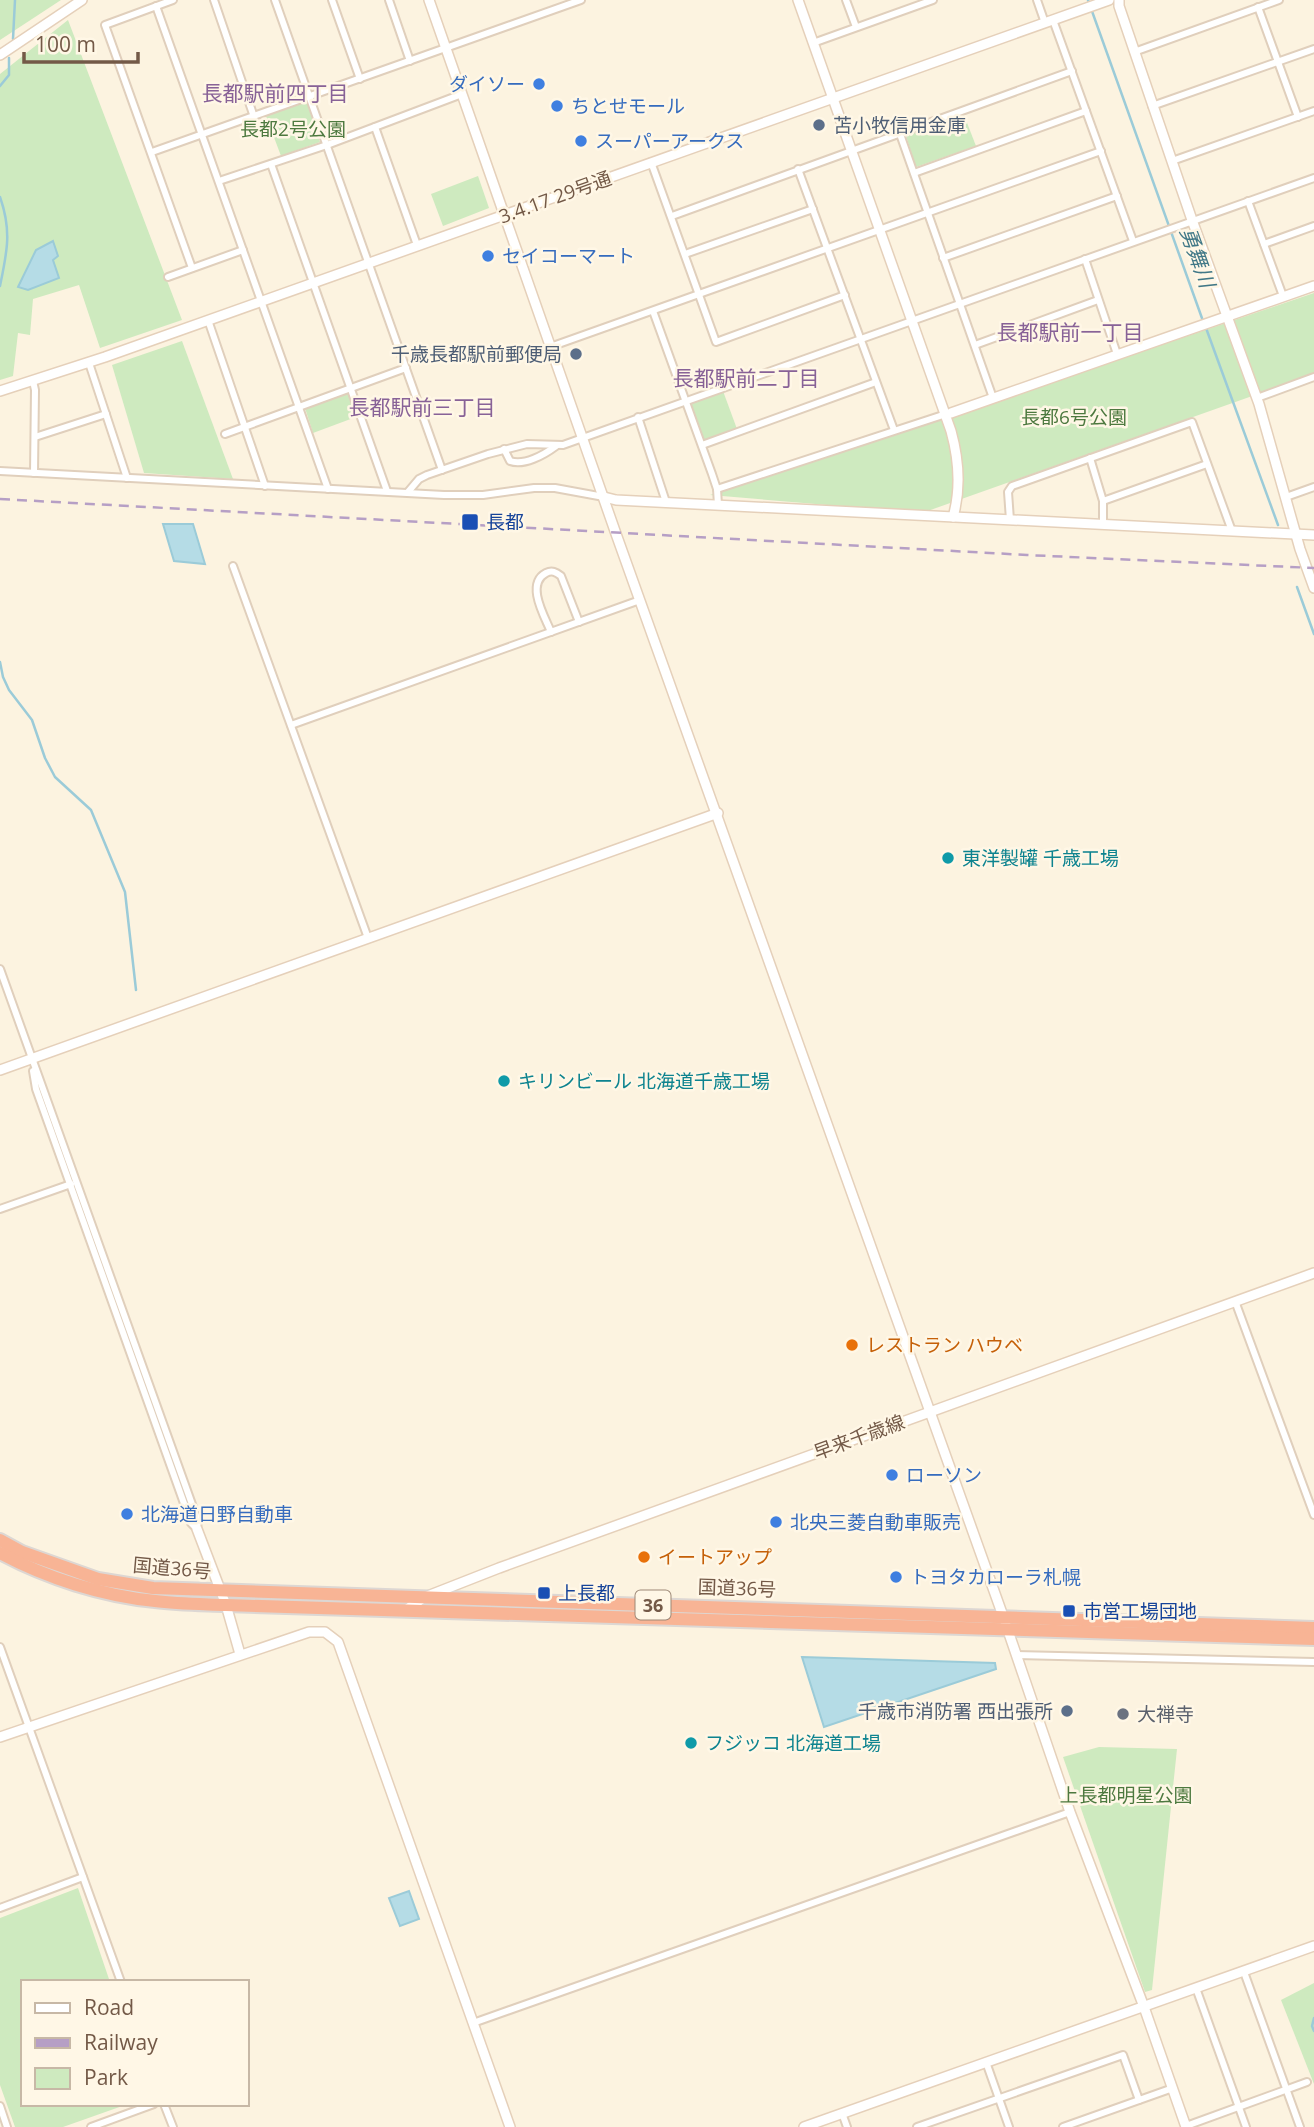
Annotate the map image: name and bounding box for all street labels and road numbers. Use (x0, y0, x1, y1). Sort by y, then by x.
street label: 3.4.17 29号通 (495, 165, 615, 229)
street label: 早来千歳線 (810, 1409, 908, 1465)
street label: 国道36号 (132, 1552, 212, 1584)
street label: 国道36号 (697, 1574, 777, 1602)
road number: 36 (636, 1590, 670, 1620)

